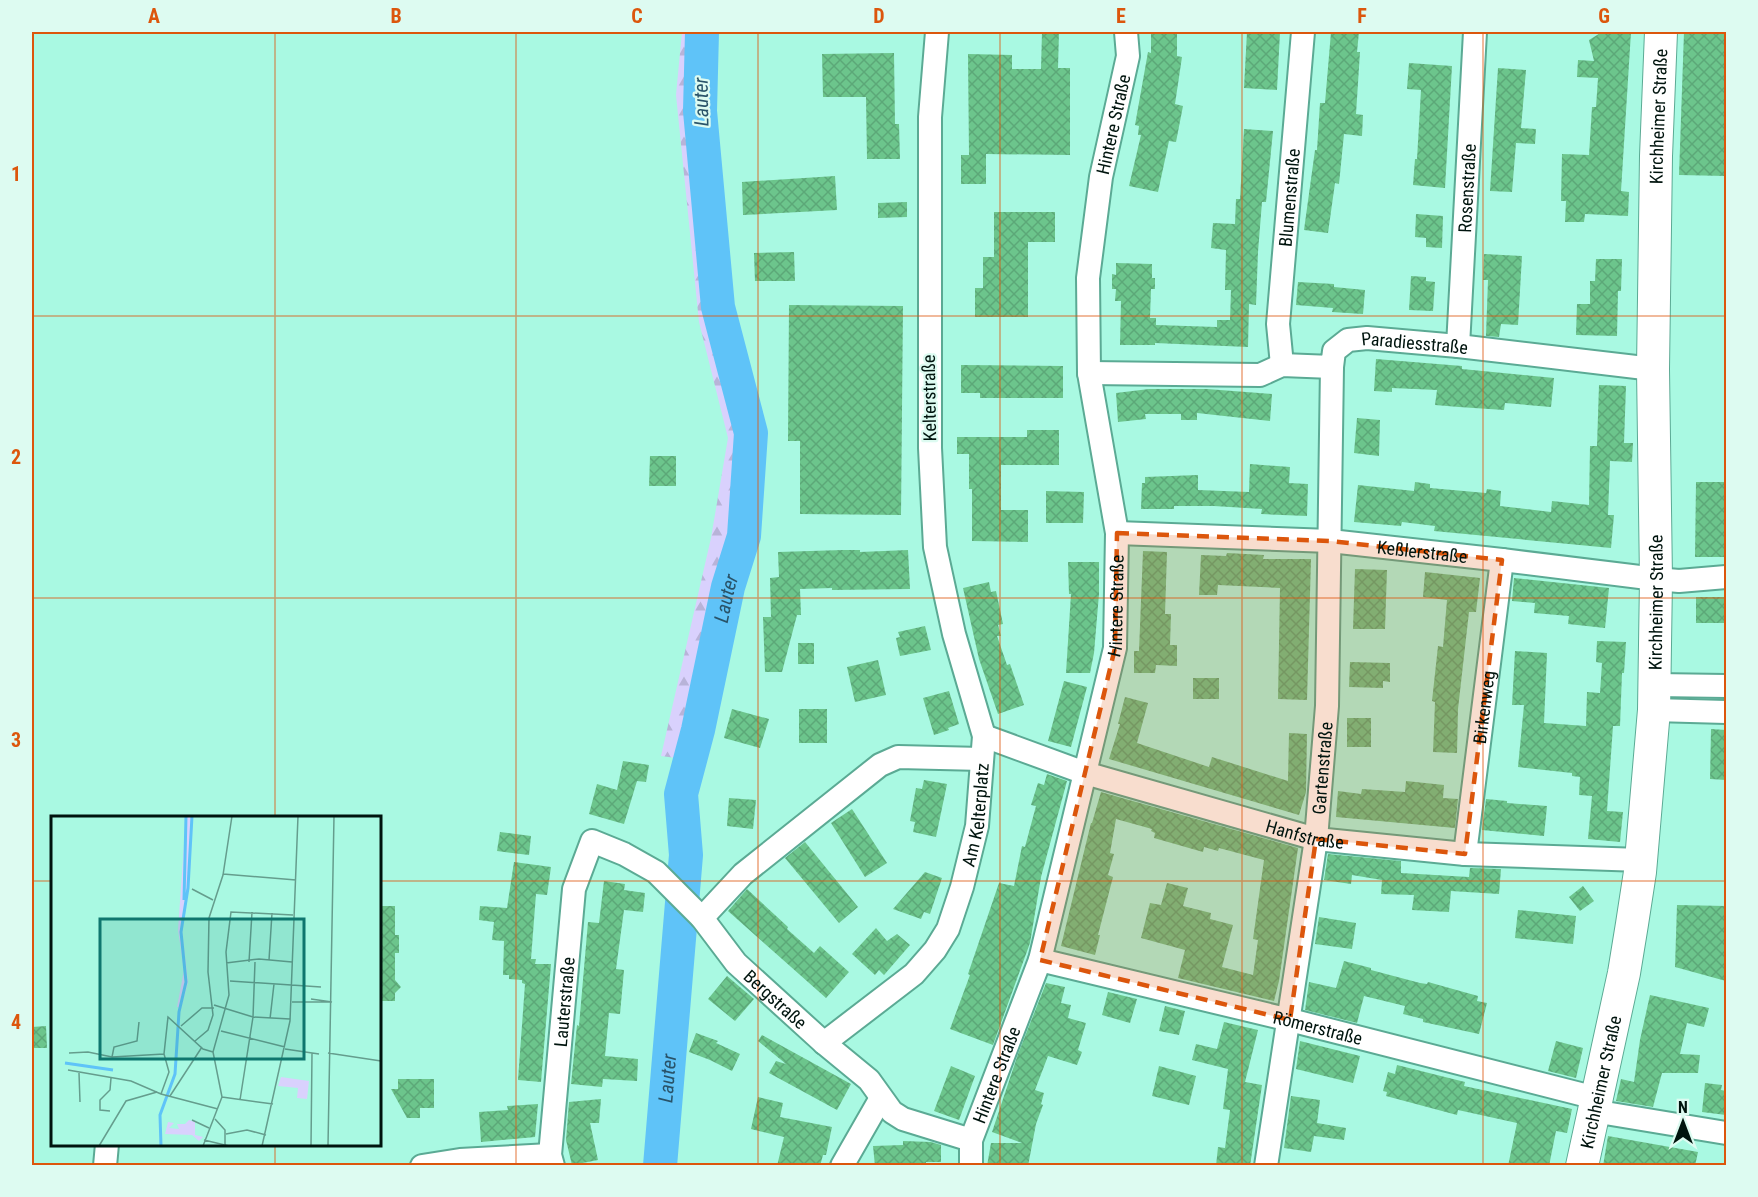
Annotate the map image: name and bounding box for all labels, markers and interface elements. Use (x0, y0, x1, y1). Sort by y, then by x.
text: A (148, 4, 160, 28)
text: B (390, 4, 402, 28)
text: C (631, 4, 643, 28)
text: D (873, 4, 885, 28)
text: E (1116, 4, 1126, 28)
text: F (1357, 4, 1367, 28)
text: G (1598, 4, 1610, 28)
street label: Kirchheimer Straße (1645, 48, 1671, 184)
street label: Hintere Straße (1091, 72, 1134, 176)
water label: Lauter (689, 76, 713, 127)
street label: Rosenstraße (1454, 143, 1479, 233)
street label: Blumenstraße (1274, 148, 1303, 248)
text: 1 (11, 162, 21, 186)
street label: Paradiesstraße (1360, 327, 1469, 358)
street label: Kelterstraße (918, 355, 940, 441)
text: 2 (11, 445, 21, 469)
street label: Kirchheimer Straße (1644, 534, 1667, 670)
street label: Keßlerstraße (1376, 536, 1468, 567)
street label: Hintere Straße (1103, 554, 1127, 659)
water label: Lauter (709, 570, 744, 625)
street label: Birkenweg (1468, 669, 1498, 745)
street label: Gartenstraße (1308, 721, 1336, 815)
text: 3 (11, 728, 21, 752)
street label: Am Kelterplatz (957, 762, 992, 869)
street label: Hanfstraße (1264, 815, 1345, 852)
inset map (51, 816, 381, 1146)
street label: Lauterstraße (549, 956, 578, 1048)
street label: Bergstraße (740, 965, 811, 1033)
street label: Römerstraße (1271, 1006, 1365, 1049)
text: 4 (11, 1010, 21, 1034)
street label: Kirchheimer Straße (1576, 1014, 1625, 1150)
street label: Hintere Straße (968, 1023, 1024, 1126)
water label: Lauter (653, 1052, 681, 1104)
north arrow (1653, 1092, 1713, 1152)
text: N (1678, 1098, 1688, 1117)

